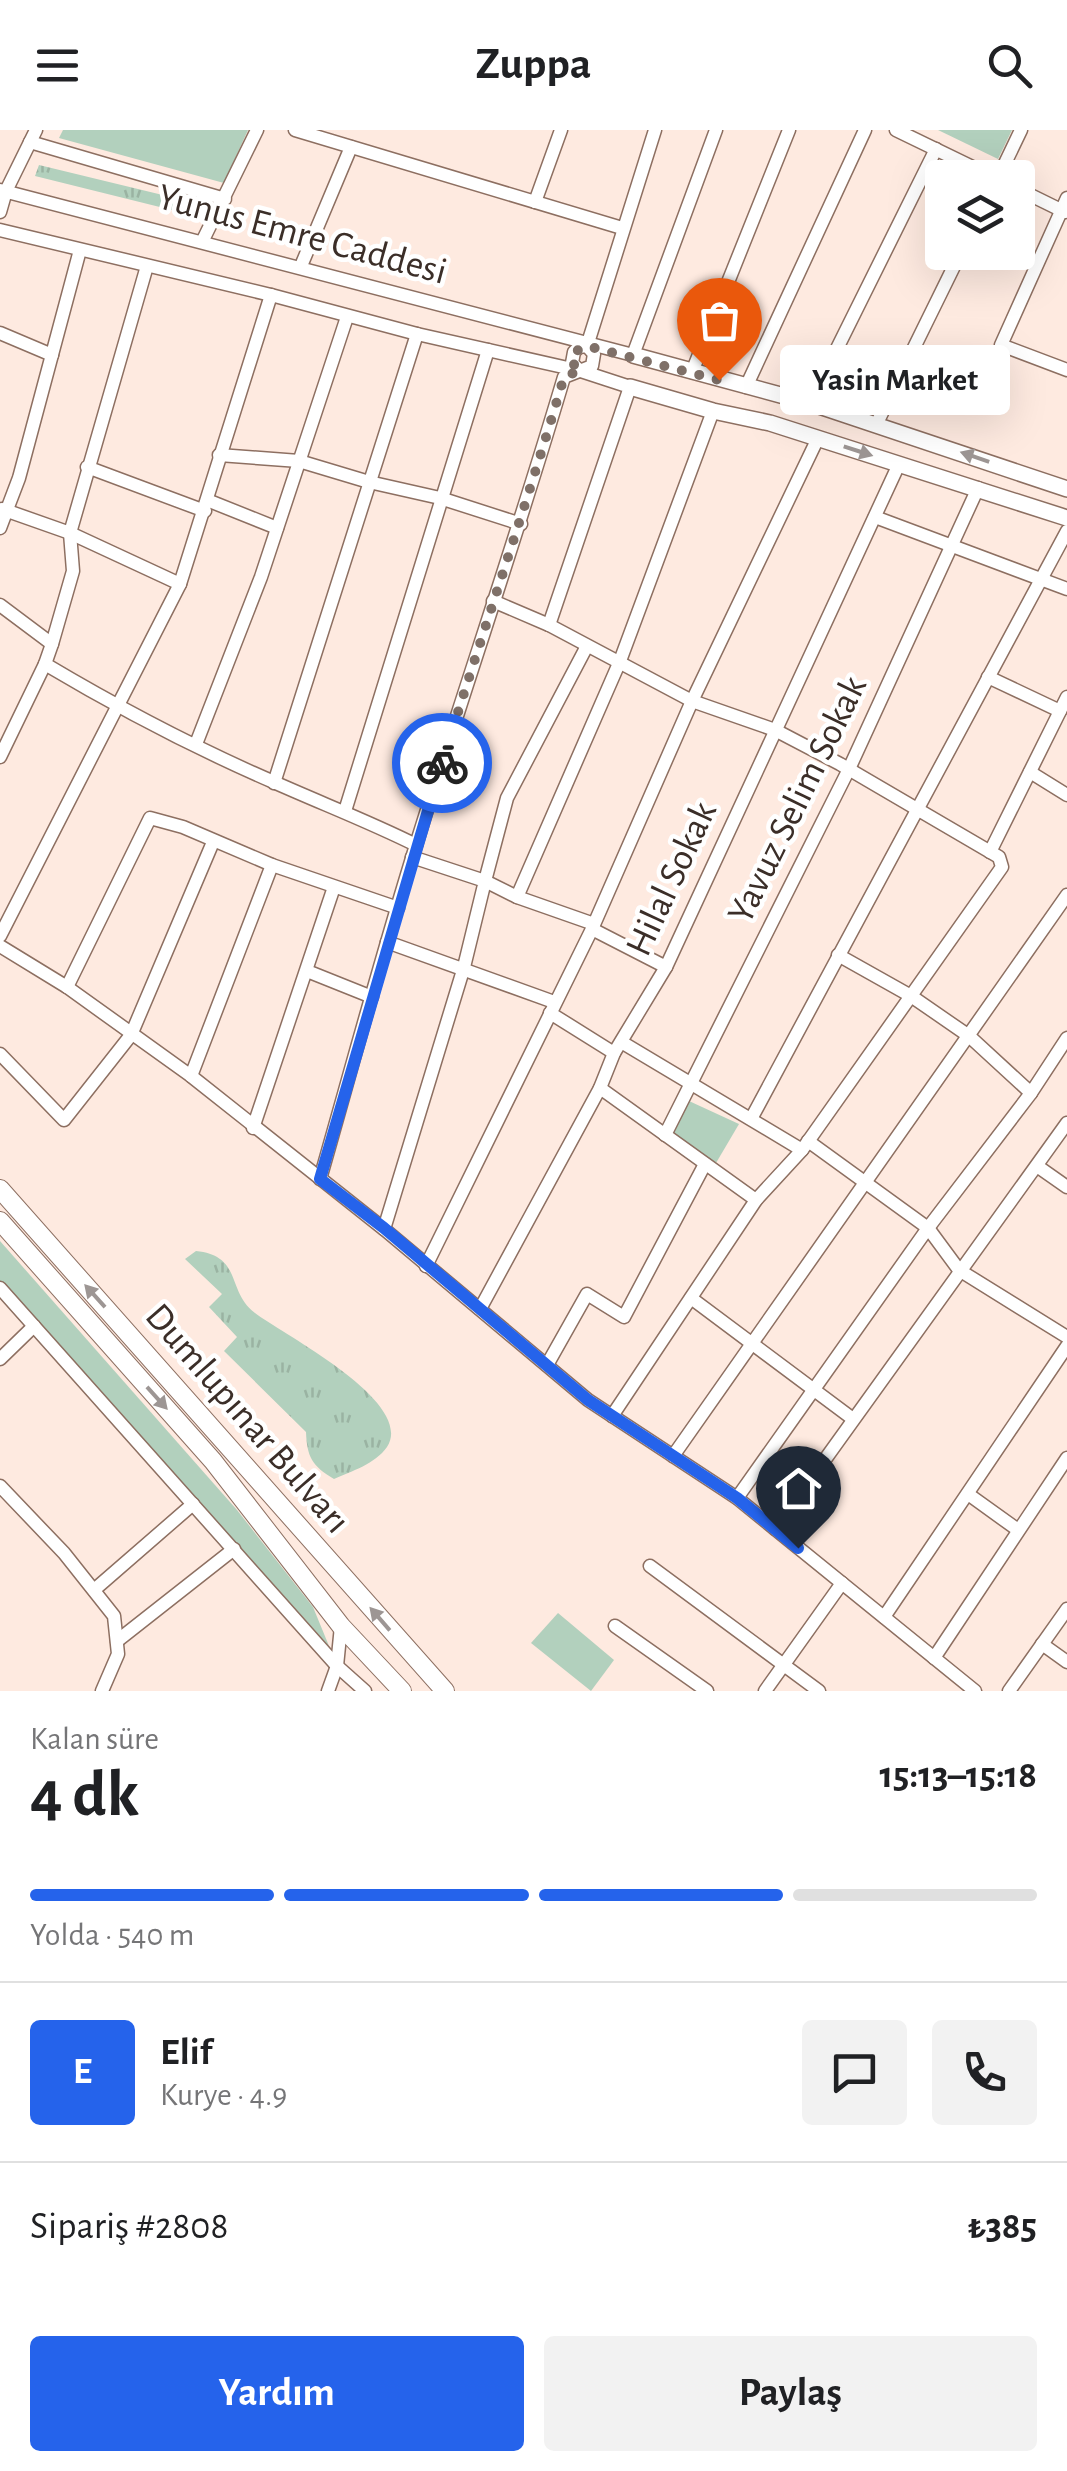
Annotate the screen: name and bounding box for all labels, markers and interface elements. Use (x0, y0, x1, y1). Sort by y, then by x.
icon: menu (30, 38, 85, 93)
icon: search (982, 38, 1037, 93)
text: Zuppa (476, 42, 591, 87)
map controls (925, 160, 1035, 270)
button: layers (925, 160, 1035, 270)
street label: Yunus Emre Caddesi (153, 178, 451, 292)
pin (677, 278, 762, 381)
icon: bag (692, 293, 747, 348)
callout: Yasin Market (779, 345, 1009, 415)
text: Yasin Market (812, 364, 978, 396)
one-way arrow (844, 444, 874, 459)
one-way arrow (959, 449, 989, 464)
street label: Yavuz Selim Sokak (722, 670, 874, 929)
courier (392, 713, 492, 813)
icon: bike (415, 736, 470, 791)
street label: Hilal Sokak (620, 796, 724, 962)
one-way arrow (84, 1284, 107, 1308)
street label: Dumlupınar Bulvarı (138, 1297, 356, 1541)
one-way arrow (146, 1386, 168, 1411)
pin (756, 1446, 841, 1549)
icon: home (771, 1461, 826, 1516)
one-way arrow (369, 1607, 391, 1632)
text: Kalan süre (30, 1723, 159, 1755)
text: 15:13–15:18 (879, 1757, 1037, 1795)
text: 4 dk (30, 1763, 139, 1828)
text: Yolda · 540 m (30, 1919, 194, 1951)
button: chat (802, 2020, 907, 2125)
button: phone (932, 2020, 1037, 2125)
text: Elif (160, 2034, 212, 2072)
text: E (73, 2053, 92, 2091)
text: Kurye · 4.9 (160, 2079, 287, 2111)
text: Sipariş #2808 (30, 2208, 228, 2246)
text: ₺385 (968, 2208, 1037, 2246)
button: Yardım (30, 2336, 524, 2451)
button: Paylaş (544, 2336, 1037, 2451)

